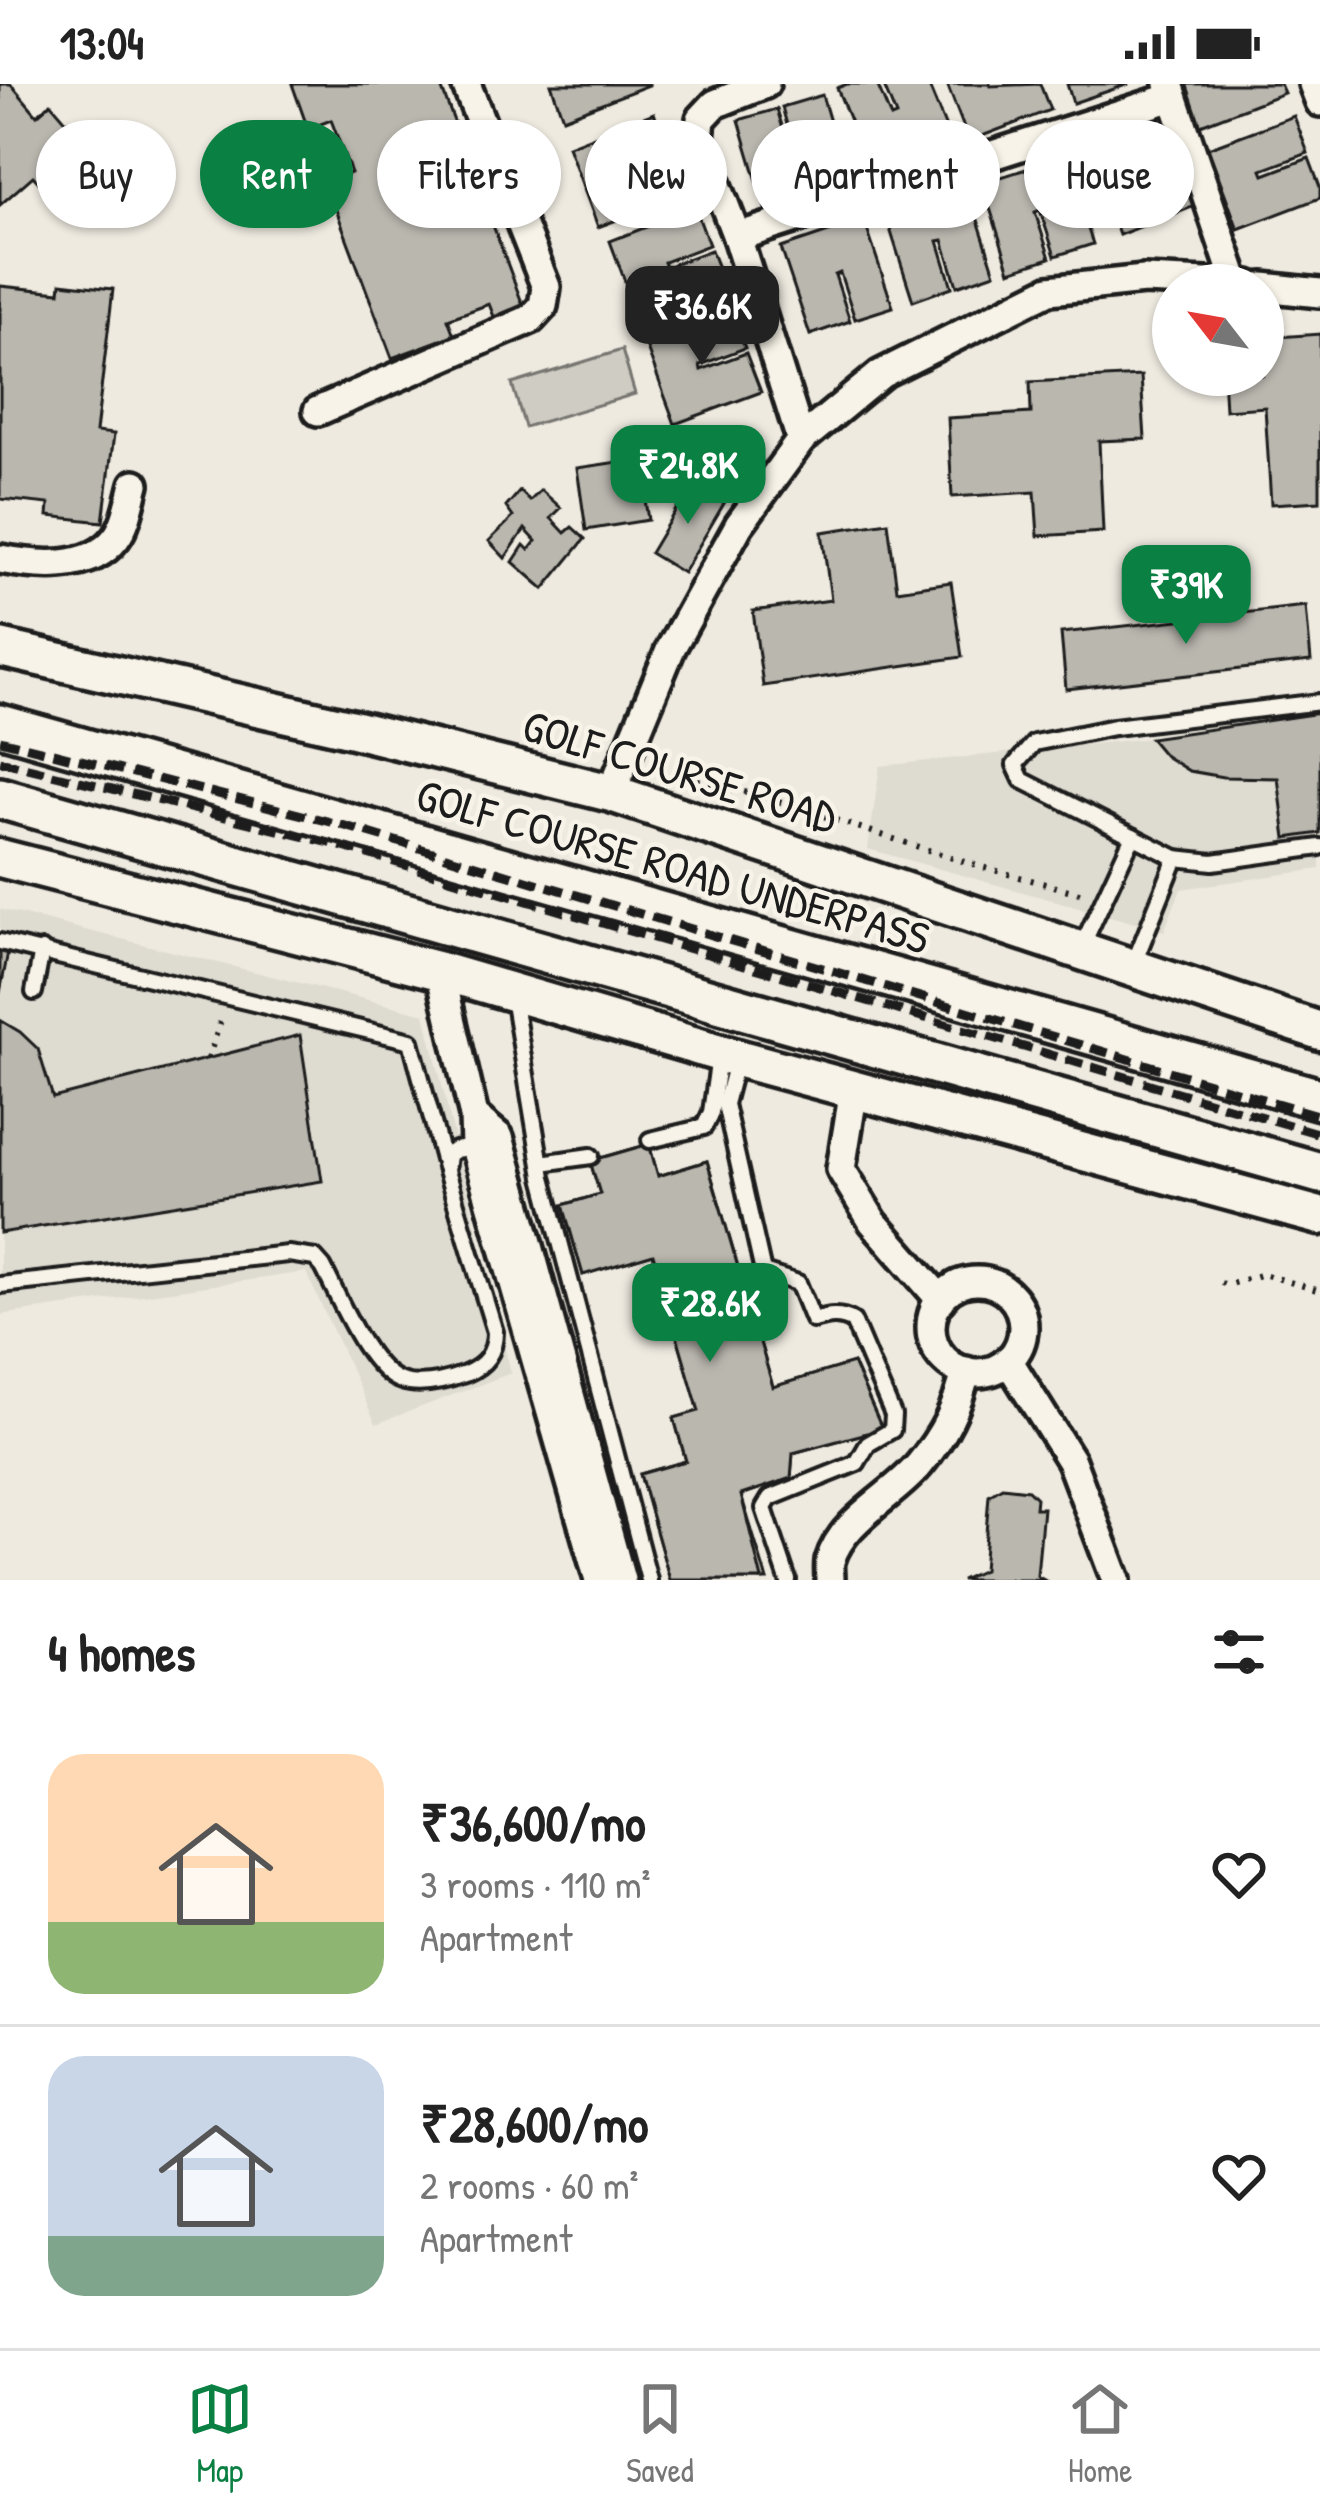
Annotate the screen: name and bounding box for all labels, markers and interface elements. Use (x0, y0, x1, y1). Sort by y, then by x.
text: 13:04 (60, 12, 144, 73)
chip: Buy (36, 120, 176, 228)
chip: Rent (200, 120, 353, 228)
chip: Filters (377, 120, 561, 228)
chip: New (585, 120, 727, 228)
chip: Apartment (751, 120, 1000, 228)
chip: House (1024, 120, 1194, 228)
north arrow (1152, 264, 1284, 396)
map controls (1152, 264, 1284, 396)
pin: ₹36.6K (604, 266, 800, 368)
text: ₹36.6K (652, 278, 752, 331)
pin: ₹24.8K (590, 425, 786, 527)
text: ₹24.8K (638, 437, 738, 490)
pin: ₹39K (1115, 545, 1257, 647)
text: ₹39K (1149, 557, 1223, 610)
street label: GOLF COURSE ROAD (516, 694, 845, 847)
street label: GOLF COURSE ROAD UNDERPASS (410, 763, 937, 968)
pin: ₹28.6K (612, 1263, 808, 1365)
text: ₹28.6K (659, 1275, 761, 1328)
text: 4 homes (48, 1618, 195, 1687)
icon: filters (1206, 1619, 1272, 1685)
text: ₹36,600/mo (420, 1788, 646, 1857)
icon: home (144, 1802, 288, 1946)
icon: heart (1206, 1841, 1272, 1907)
text: 3 rooms · 110 m² (420, 1857, 650, 1910)
text: Apartment (420, 1910, 573, 1963)
text: ₹28,600/mo (420, 2089, 648, 2158)
icon: home (144, 2104, 288, 2248)
icon: heart (1206, 2143, 1272, 2209)
text: 2 rooms · 60 m² (420, 2158, 638, 2211)
text: Apartment (420, 2211, 573, 2264)
tab: Map (187, 2376, 253, 2492)
tab: Saved (626, 2376, 694, 2492)
tab: Home (1067, 2376, 1133, 2492)

